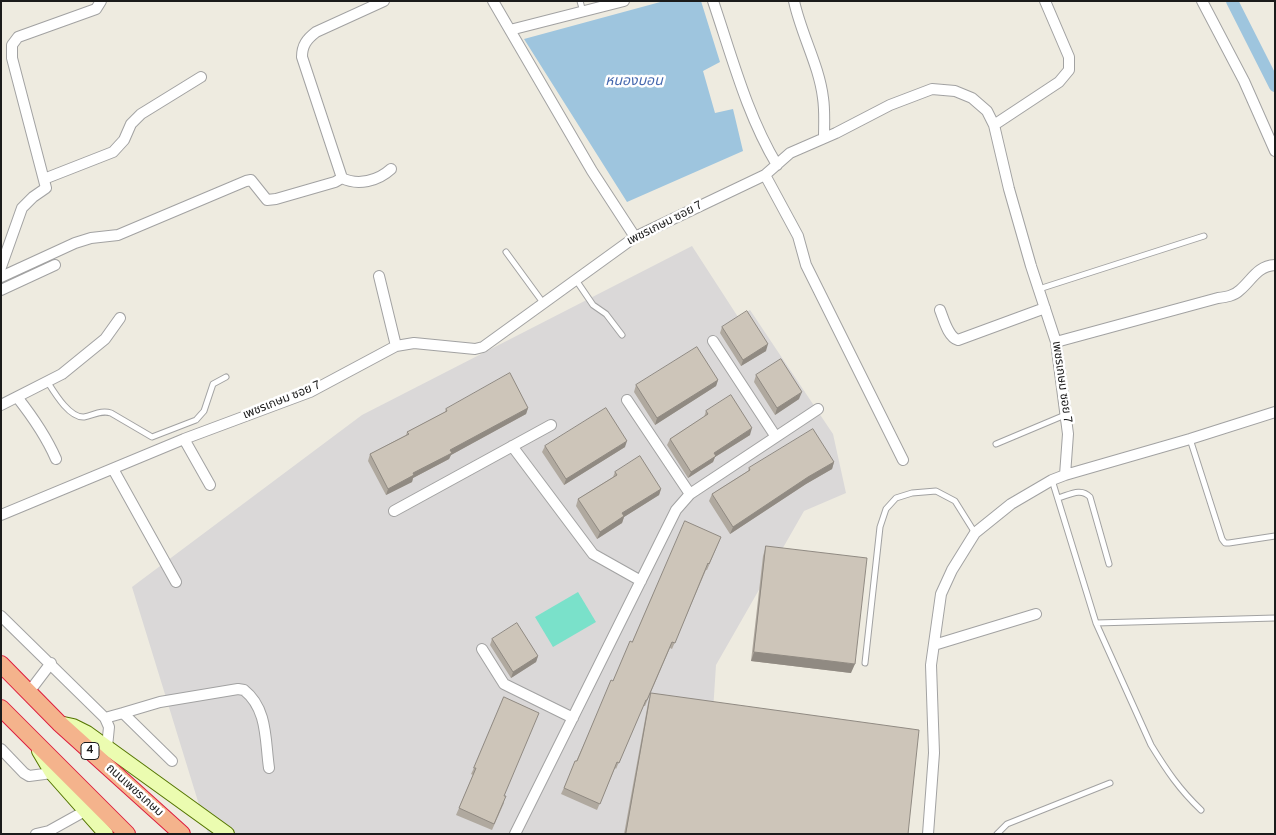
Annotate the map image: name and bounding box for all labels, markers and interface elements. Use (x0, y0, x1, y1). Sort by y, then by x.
water label: หนองบอน (605, 74, 663, 90)
street label: เพชรเกษม ซอย 7 (625, 199, 705, 249)
street label: เพชรเกษม ซอย 7 (1048, 340, 1074, 424)
street label: เพชรเกษม ซอย 7 (241, 379, 323, 423)
road number: 4 (81, 742, 99, 759)
street label: ถนนเพชรเกษม (102, 762, 166, 820)

